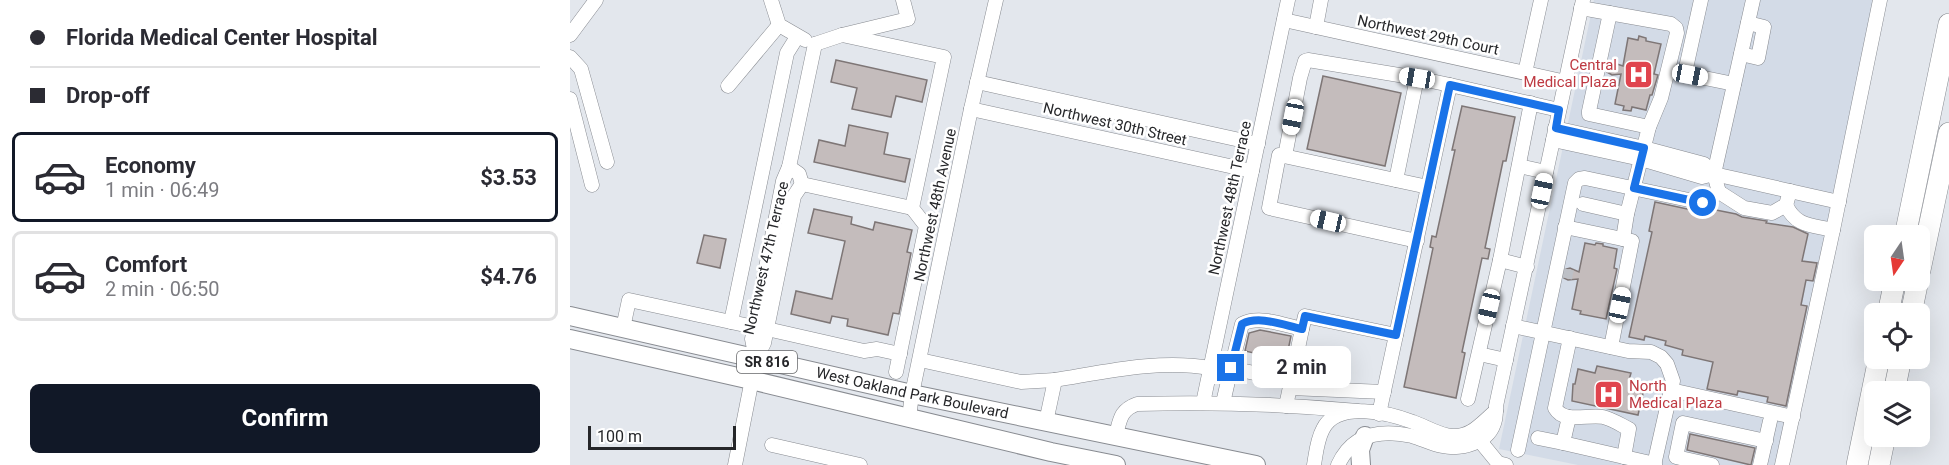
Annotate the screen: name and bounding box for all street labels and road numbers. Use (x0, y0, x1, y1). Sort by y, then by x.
street label: Northwest 29th Court (1356, 11, 1500, 59)
street label: Northwest 30th Street (1041, 99, 1189, 149)
street label: Northwest 48th Terrace (1205, 119, 1255, 277)
street label: Northwest 48th Avenue (910, 127, 960, 283)
street label: Northwest 47th Terrace (740, 179, 792, 336)
road number: SR 816 (737, 351, 797, 373)
street label: West Oakland Park Boulevard (814, 363, 1010, 423)

